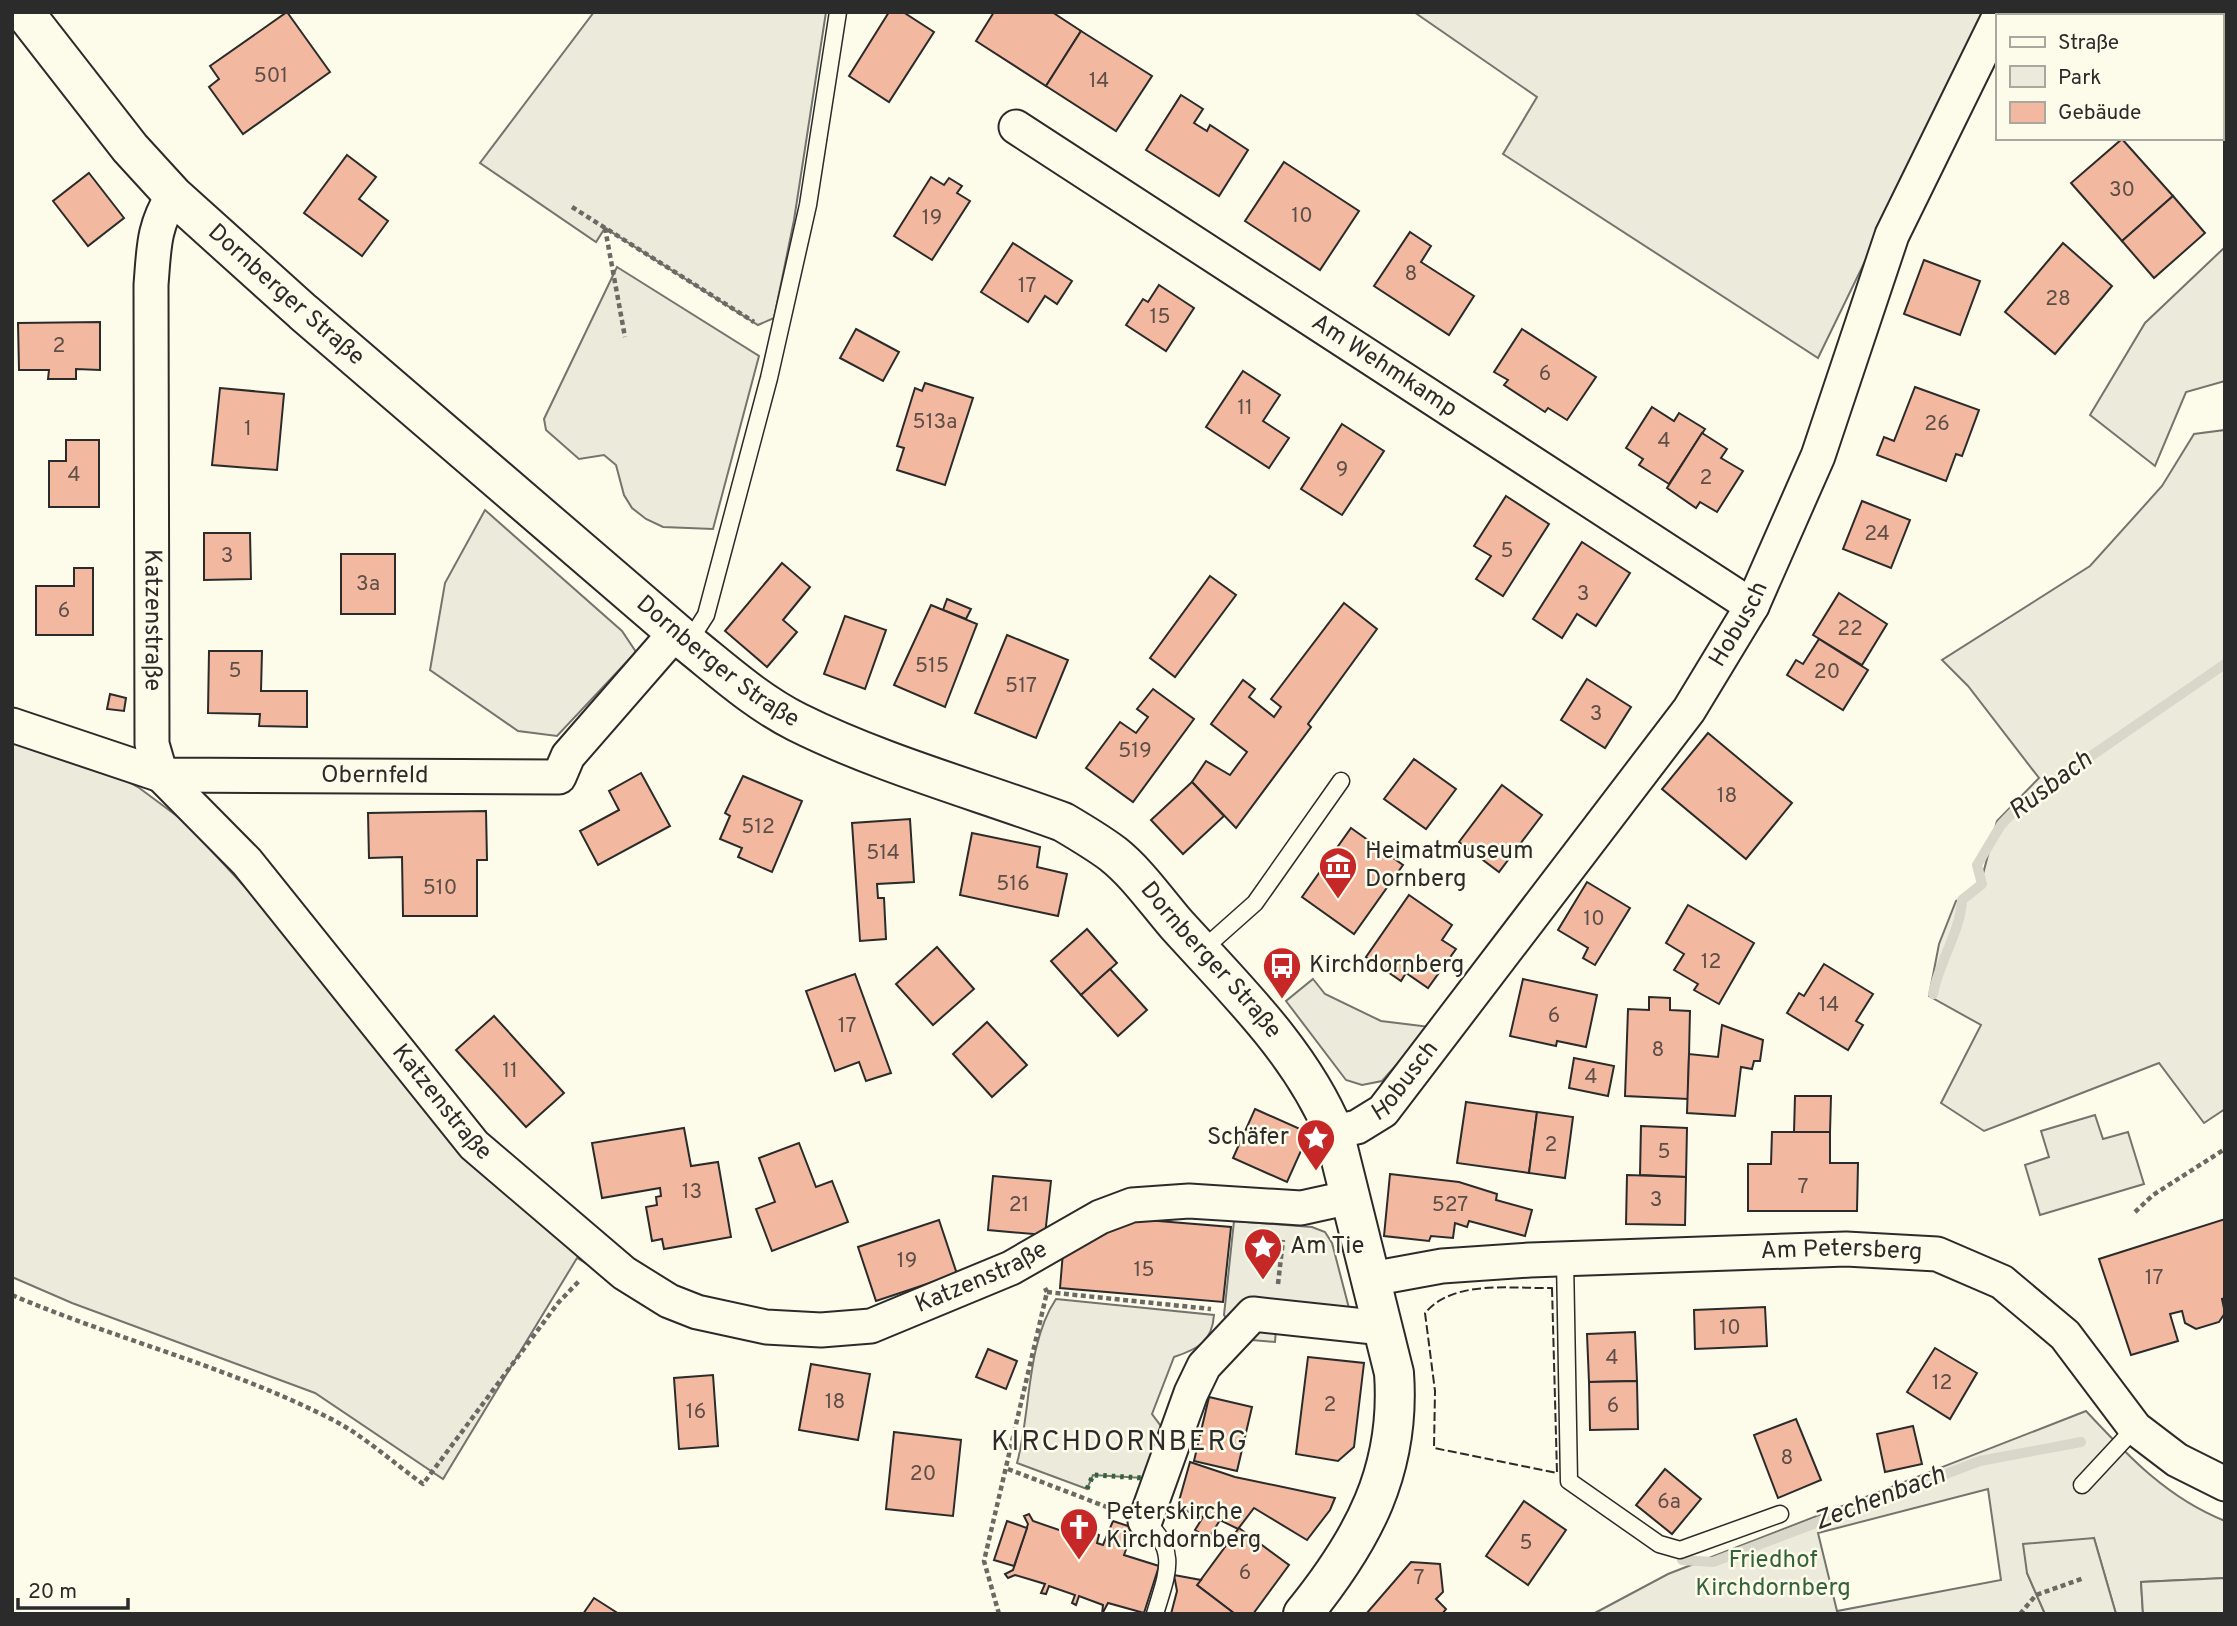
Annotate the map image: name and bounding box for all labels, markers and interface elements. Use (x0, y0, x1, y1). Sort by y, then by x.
legend (1996, 14, 2223, 140)
text: Straße (2058, 30, 2119, 57)
house number: 501 (254, 63, 288, 90)
text: Park (2058, 65, 2101, 92)
house number: 14 (1089, 68, 1109, 95)
text: Gebäude (2058, 100, 2141, 127)
house number: 30 (2109, 177, 2135, 204)
house number: 10 (1291, 203, 1313, 230)
house number: 19 (922, 205, 942, 232)
street label: Dornberger Straße (201, 218, 370, 373)
house number: 8 (1405, 261, 1417, 288)
house number: 17 (1018, 273, 1036, 300)
house number: 28 (2045, 286, 2071, 313)
house number: 15 (1150, 304, 1170, 331)
street label: Am Wehmkamp (1305, 308, 1462, 425)
house number: 2 (53, 333, 65, 360)
house number: 6 (1539, 361, 1551, 388)
house number: 11 (1237, 395, 1253, 422)
house number: 513a (913, 409, 957, 436)
house number: 26 (1924, 411, 1950, 438)
house number: 1 (244, 416, 252, 443)
house number: 4 (1657, 428, 1671, 455)
house number: 9 (1336, 457, 1348, 484)
house number: 4 (67, 462, 81, 489)
house number: 2 (1700, 465, 1712, 492)
house number: 24 (1864, 521, 1890, 548)
house number: 5 (1500, 538, 1514, 565)
house number: 3 (221, 543, 233, 570)
street label: Katzenstraße (137, 549, 167, 691)
house number: 3a (356, 571, 380, 598)
street label: Hobusch (1703, 577, 1776, 673)
house number: 3 (1577, 581, 1589, 608)
street label: Dornberger Straße (629, 590, 804, 735)
house number: 6 (58, 598, 70, 625)
house number: 22 (1837, 616, 1863, 643)
house number: 515 (915, 653, 949, 680)
house number: 5 (228, 658, 242, 685)
house number: 20 (1814, 659, 1840, 686)
house number: 517 (1005, 673, 1037, 700)
house number: 3 (1590, 701, 1602, 728)
house number: 519 (1118, 738, 1152, 765)
water label: Rusbach (2003, 744, 2099, 828)
street label: Obernfeld (321, 761, 429, 791)
house number: 18 (1717, 783, 1737, 810)
house number: 512 (741, 814, 775, 841)
place label: Heimatmuseum Dornberg (1365, 837, 1533, 895)
house number: 514 (866, 840, 900, 867)
museum icon: Heimatmuseum Dornberg (1317, 845, 1359, 900)
house number: 516 (996, 871, 1030, 898)
house number: 510 (423, 875, 457, 902)
street label: Dornberger Straße (1133, 876, 1287, 1045)
house number: 10 (1583, 906, 1605, 933)
bus stop icon: Kirchdornberg (1261, 945, 1303, 1000)
house number: 12 (1701, 949, 1721, 976)
place label: Kirchdornberg (1309, 951, 1464, 981)
house number: 14 (1819, 992, 1839, 1019)
house number: 6 (1548, 1003, 1560, 1030)
house number: 17 (838, 1013, 856, 1040)
street label: Hobusch (1367, 1035, 1446, 1129)
house number: 8 (1652, 1037, 1664, 1064)
street label: Katzenstraße (385, 1039, 497, 1168)
house number: 11 (502, 1058, 518, 1085)
house number: 4 (1584, 1064, 1598, 1091)
place icon: Schäfer (1295, 1117, 1337, 1172)
place label: Schäfer (1207, 1123, 1289, 1153)
house number: 2 (1545, 1132, 1557, 1159)
house number: 5 (1657, 1139, 1671, 1166)
house number: 7 (1798, 1174, 1809, 1201)
house number: 13 (682, 1179, 702, 1206)
house number: 3 (1650, 1187, 1662, 1214)
house number: 21 (1009, 1192, 1029, 1219)
house number: 527 (1432, 1192, 1468, 1219)
place icon: Am Tie (1242, 1226, 1284, 1281)
place label: Am Tie (1290, 1232, 1364, 1262)
street label: Am Petersberg (1760, 1234, 1923, 1268)
street label: Katzenstraße (911, 1235, 1053, 1321)
house number: 19 (897, 1248, 917, 1275)
house number: 15 (1134, 1257, 1154, 1284)
house number: 17 (2145, 1265, 2163, 1292)
house number: 10 (1719, 1315, 1741, 1342)
house number: 4 (1605, 1345, 1619, 1372)
house number: 12 (1932, 1370, 1952, 1397)
house number: 18 (825, 1389, 845, 1416)
house number: 2 (1324, 1392, 1336, 1419)
house number: 6 (1607, 1393, 1619, 1420)
house number: 16 (686, 1399, 706, 1426)
district label: KIRCHDORNBERG (991, 1425, 1249, 1461)
house number: 8 (1781, 1445, 1793, 1472)
water label: Zechenbach (1810, 1459, 1950, 1539)
house number: 20 (910, 1461, 936, 1488)
house number: 6a (1657, 1489, 1681, 1516)
place label: Peterskirche Kirchdornberg (1106, 1498, 1261, 1556)
church icon: Peterskirche Kirchdornberg (1058, 1506, 1100, 1561)
house number: 5 (1519, 1530, 1533, 1557)
park label: Friedhof Kirchdornberg (1695, 1546, 1851, 1604)
house number: 6 (1239, 1560, 1251, 1587)
house number: 7 (1414, 1565, 1425, 1592)
scale bar (18, 1566, 128, 1610)
text: 20 m (28, 1579, 77, 1606)

